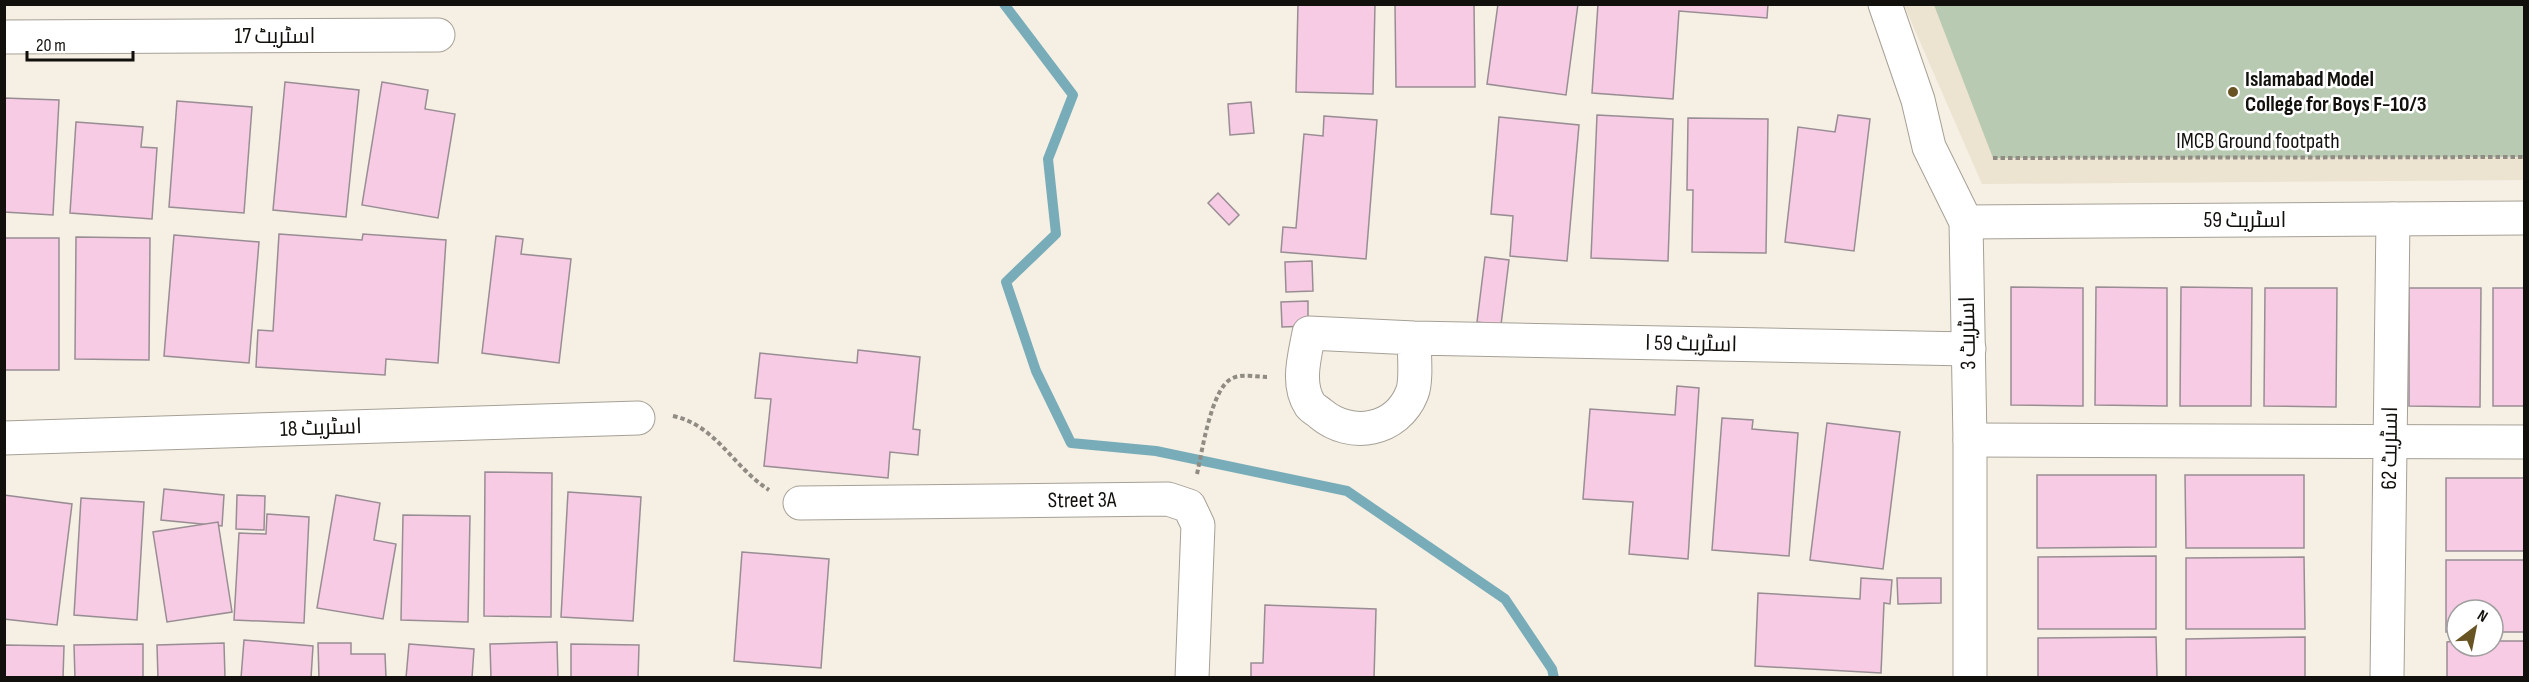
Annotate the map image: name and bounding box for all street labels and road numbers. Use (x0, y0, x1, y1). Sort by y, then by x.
street label: اسٹریٹ 17 (235, 23, 316, 50)
street label: IMCB Ground footpath (2176, 128, 2340, 155)
street label: اسٹریٹ 59 (2203, 207, 2287, 234)
street label: اسٹریٹ 3 (1954, 296, 1982, 370)
street label: اسٹریٹ 59 ا (1645, 330, 1737, 358)
street label: اسٹریٹ 62 (2376, 406, 2404, 490)
street label: اسٹریٹ 18 (280, 413, 362, 443)
street label: Street 3A (1048, 486, 1117, 514)

